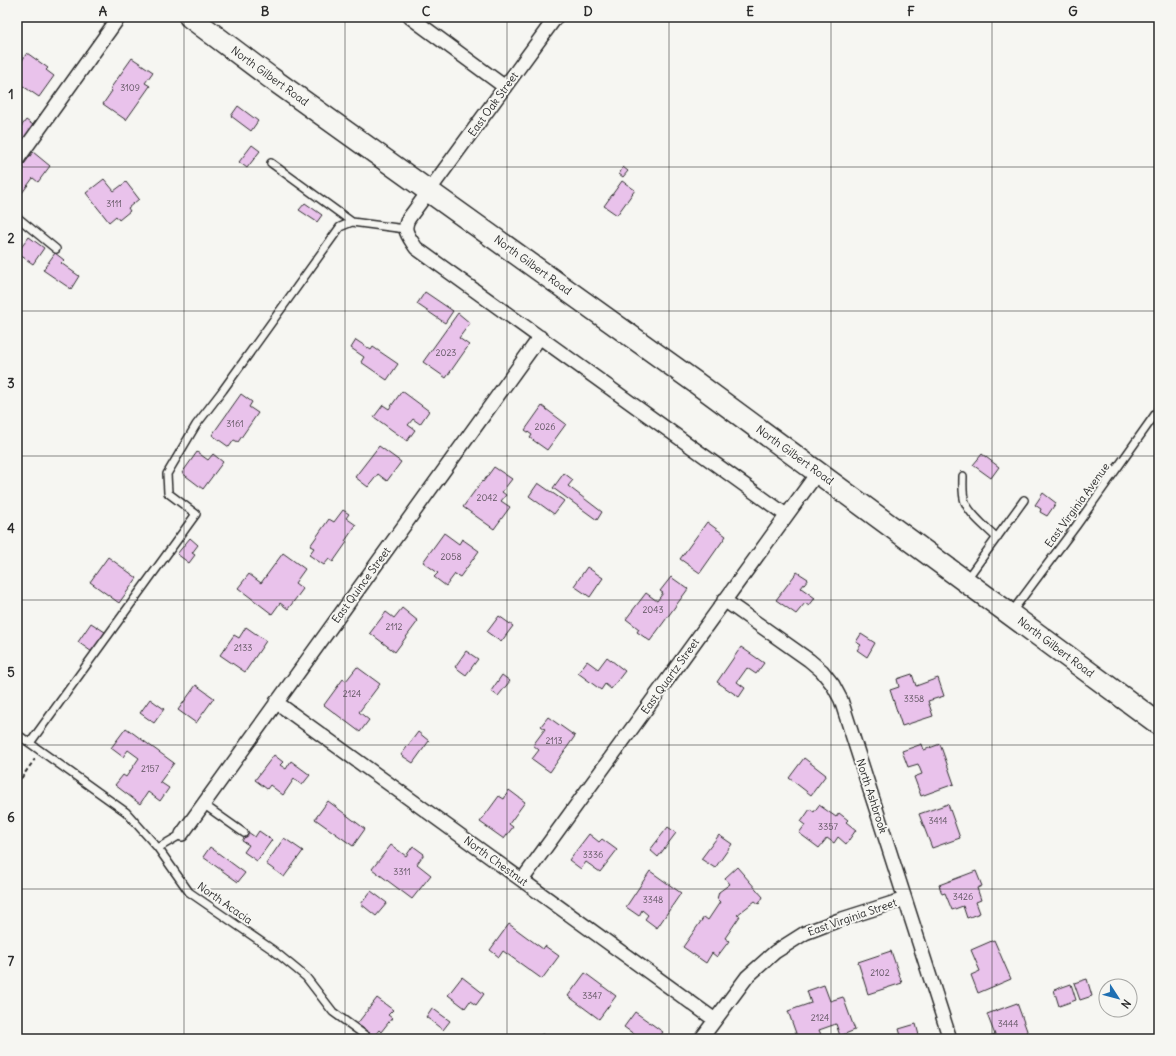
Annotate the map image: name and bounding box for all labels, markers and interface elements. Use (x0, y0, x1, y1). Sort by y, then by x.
text: A (99, 3, 108, 20)
text: B (261, 3, 270, 20)
text: C (422, 3, 431, 20)
text: D (583, 3, 593, 20)
text: E (746, 3, 754, 20)
text: F (907, 3, 915, 20)
text: G (1068, 3, 1078, 20)
street label: North Gilbert Road (229, 43, 312, 109)
street label: East Oak Street (465, 69, 521, 139)
house number: 3109 (120, 82, 140, 93)
text: 1 (8, 86, 14, 103)
house number: 3111 (106, 198, 122, 209)
text: 2 (7, 230, 15, 247)
street label: North Gilbert Road (492, 232, 575, 298)
house number: 2023 (436, 347, 456, 358)
text: 3 (7, 375, 15, 392)
house number: 3161 (226, 418, 244, 429)
house number: 2026 (535, 421, 555, 432)
street label: North Gilbert Road (754, 422, 837, 488)
street label: East Virginia Avenue (1042, 460, 1112, 550)
house number: 2042 (477, 492, 498, 503)
text: 4 (7, 520, 15, 537)
street label: East Quince Street (329, 544, 394, 626)
house number: 2058 (440, 551, 462, 562)
house number: 2043 (642, 604, 664, 615)
street label: North Gilbert Road (1015, 614, 1098, 681)
house number: 2112 (385, 621, 403, 632)
street label: East Quartz Street (638, 635, 702, 717)
house number: 2133 (234, 642, 252, 653)
text: 5 (7, 664, 15, 681)
house number: 2124 (343, 688, 361, 699)
house number: 3358 (904, 693, 924, 704)
house number: 2113 (545, 735, 563, 746)
street label: North Ashbrook (853, 757, 891, 835)
house number: 2157 (141, 763, 160, 774)
text: 6 (7, 809, 15, 826)
house number: 3414 (929, 815, 948, 826)
house number: 3357 (818, 821, 838, 832)
street label: North Chestnut (461, 833, 531, 889)
house number: 3336 (583, 849, 603, 860)
house number: 3311 (393, 866, 411, 877)
street label: North Acacia (195, 879, 255, 927)
house number: 3426 (953, 891, 973, 902)
house number: 3348 (643, 894, 663, 905)
street label: East Virginia Street (806, 895, 899, 939)
text: 7 (8, 953, 15, 970)
house number: 2102 (870, 967, 890, 978)
north arrow (1098, 978, 1138, 1018)
house number: 3347 (582, 990, 602, 1001)
text: N (1118, 997, 1134, 1011)
house number: 2124 (811, 1012, 829, 1023)
house number: 3444 (998, 1018, 1018, 1029)

